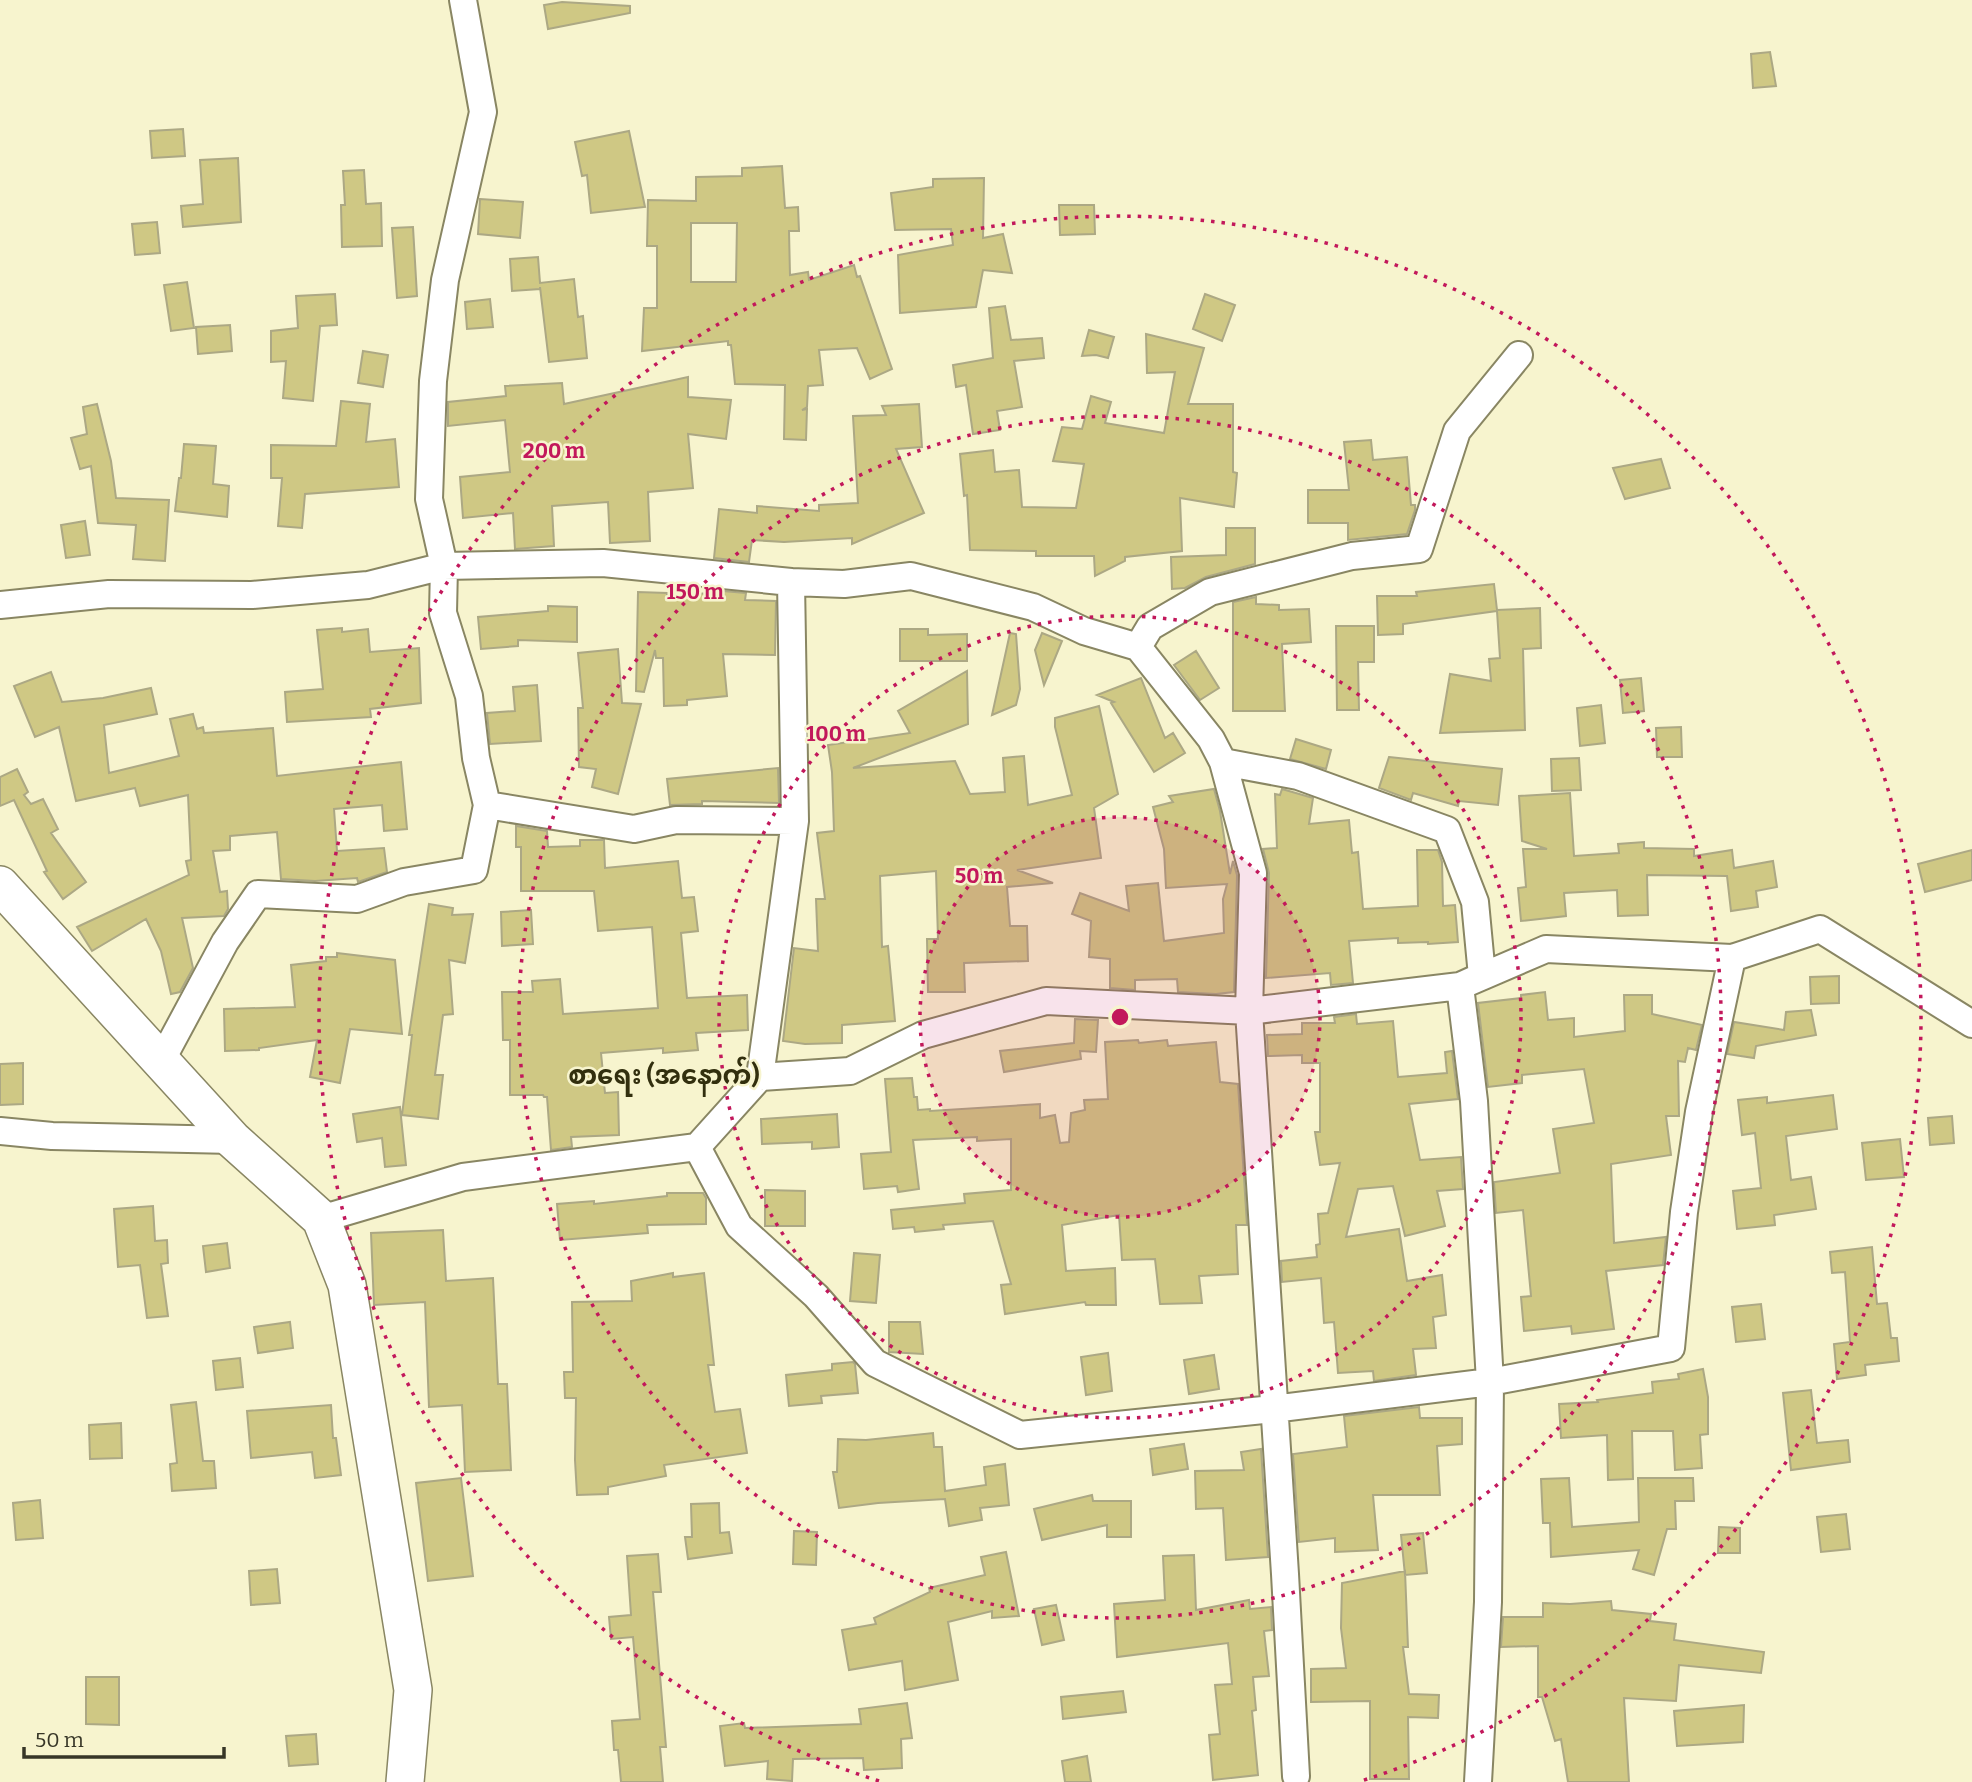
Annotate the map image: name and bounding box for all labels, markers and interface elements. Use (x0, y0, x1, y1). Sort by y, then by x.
text: 200 m (523, 438, 585, 464)
text: 150 m (666, 579, 724, 605)
text: 100 m (806, 721, 866, 747)
text: 50 m (955, 863, 1003, 889)
centre of rings (1108, 1005, 1132, 1029)
district label: စာရေး (အနောက်) (568, 1056, 760, 1097)
scale bar (24, 1716, 224, 1760)
text: 50 m (35, 1727, 84, 1753)

